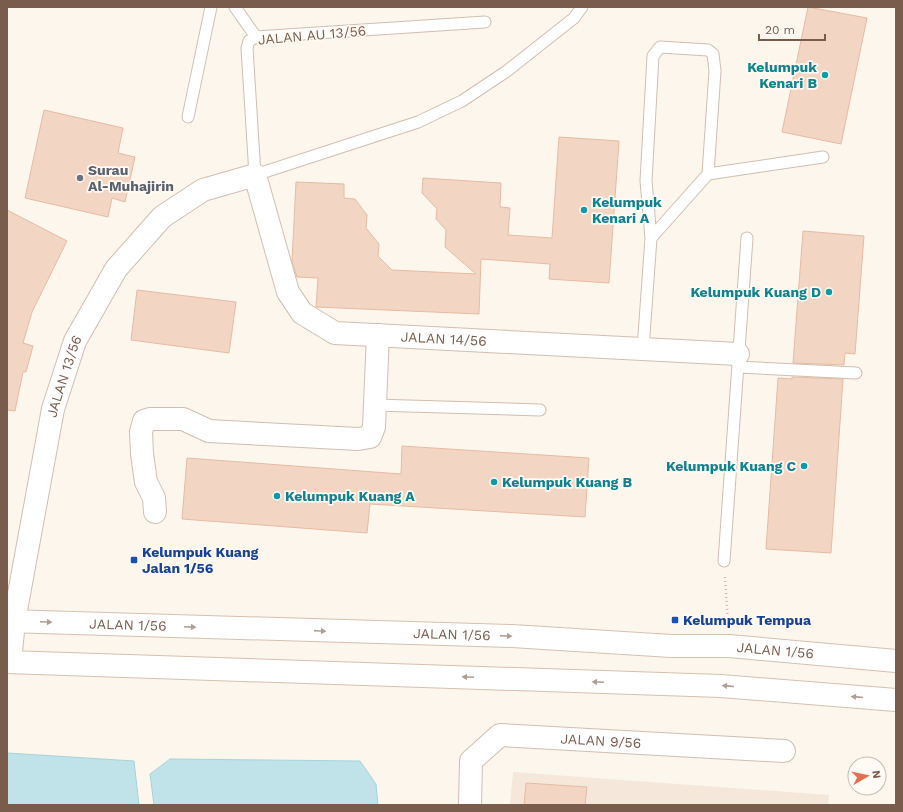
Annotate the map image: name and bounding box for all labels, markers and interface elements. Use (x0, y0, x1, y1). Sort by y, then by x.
scale bar (759, 16, 825, 42)
street label: JALAN AU 13/56 (257, 22, 367, 48)
text: 20 m (765, 23, 795, 37)
place label: Kelumpuk Kenari B (747, 59, 817, 91)
marker: Kelumpuk Kenari B (820, 70, 830, 80)
place label: Surau Al-Muhajirin (88, 162, 174, 194)
marker: Surau Al-Muhajirin (75, 173, 85, 183)
place label: Kelumpuk Kenari A (592, 194, 662, 226)
marker: Kelumpuk Kenari A (579, 205, 589, 215)
place label: Kelumpuk Kuang D (690, 284, 821, 300)
marker: Kelumpuk Kuang D (824, 287, 834, 297)
street label: JALAN 14/56 (400, 328, 487, 349)
street label: JALAN 13/56 (44, 332, 85, 419)
place label: Kelumpuk Kuang C (666, 458, 796, 474)
marker: Kelumpuk Kuang C (799, 461, 809, 471)
place label: Kelumpuk Kuang B (502, 474, 632, 490)
marker: Kelumpuk Kuang B (489, 477, 499, 487)
place label: Kelumpuk Kuang A (285, 488, 415, 504)
marker: Kelumpuk Kuang A (272, 491, 282, 501)
place label: Kelumpuk Kuang Jalan 1/56 (142, 544, 259, 576)
marker: Kelumpuk Kuang Jalan 1/56 (129, 555, 139, 565)
place label: Kelumpuk Tempua (683, 612, 812, 628)
street label: JALAN 1/56 (89, 615, 167, 634)
marker: Kelumpuk Tempua (670, 615, 680, 625)
one-way arrow (40, 619, 52, 626)
one-way arrow (184, 624, 197, 630)
street label: JALAN 1/56 (413, 625, 491, 643)
one-way arrow (314, 627, 326, 634)
one-way arrow (500, 633, 512, 640)
street label: JALAN 1/56 (736, 639, 815, 662)
one-way arrow (462, 674, 474, 681)
one-way arrow (591, 679, 604, 685)
one-way arrow (722, 683, 734, 690)
one-way arrow (851, 694, 863, 701)
street label: JALAN 9/56 (560, 730, 642, 751)
north arrow (847, 756, 887, 796)
text: N (869, 769, 883, 780)

